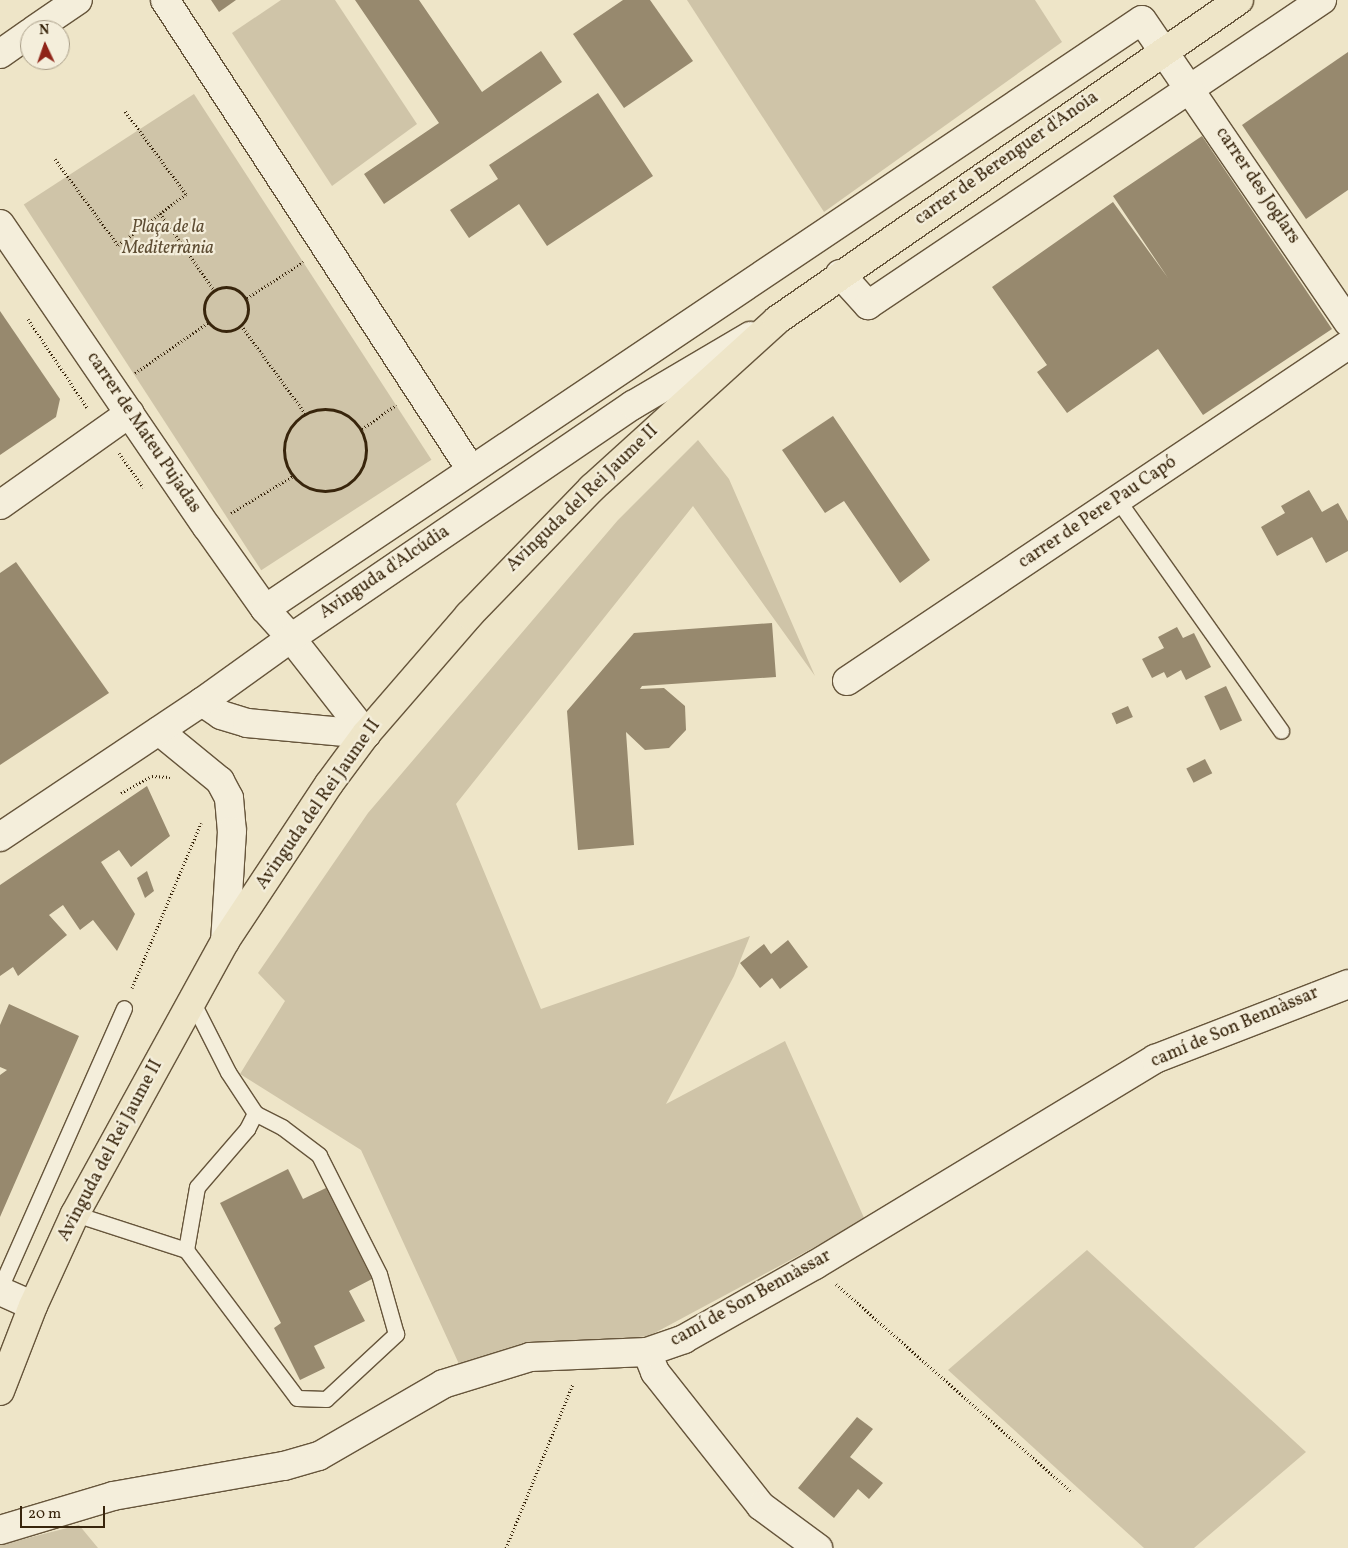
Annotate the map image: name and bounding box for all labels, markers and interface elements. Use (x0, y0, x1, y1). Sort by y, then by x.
north arrow (20, 20, 70, 70)
text: N (39, 21, 50, 40)
street label: carrer de Berenguer d'Anoia (911, 87, 1103, 231)
street label: carrer des Joglars (1210, 124, 1304, 248)
park label: Plaça de la Mediterrània (122, 218, 214, 260)
street label: carrer de Mateu Pujadas (81, 348, 205, 518)
street label: Avinguda del Rei Jaume II (503, 421, 663, 577)
street label: carrer de Pere Pau Capó (1015, 452, 1181, 574)
street label: Avinguda d'Alcúdia (316, 522, 454, 624)
street label: Avinguda del Rei Jaume II (252, 716, 386, 894)
street label: camí de Son Bennàssar (1148, 983, 1322, 1073)
street label: Avinguda del Rei Jaume II (54, 1057, 168, 1245)
street label: camí de Son Bennàssar (667, 1246, 835, 1352)
scale bar (22, 1496, 108, 1528)
text: 20 m (28, 1504, 61, 1525)

